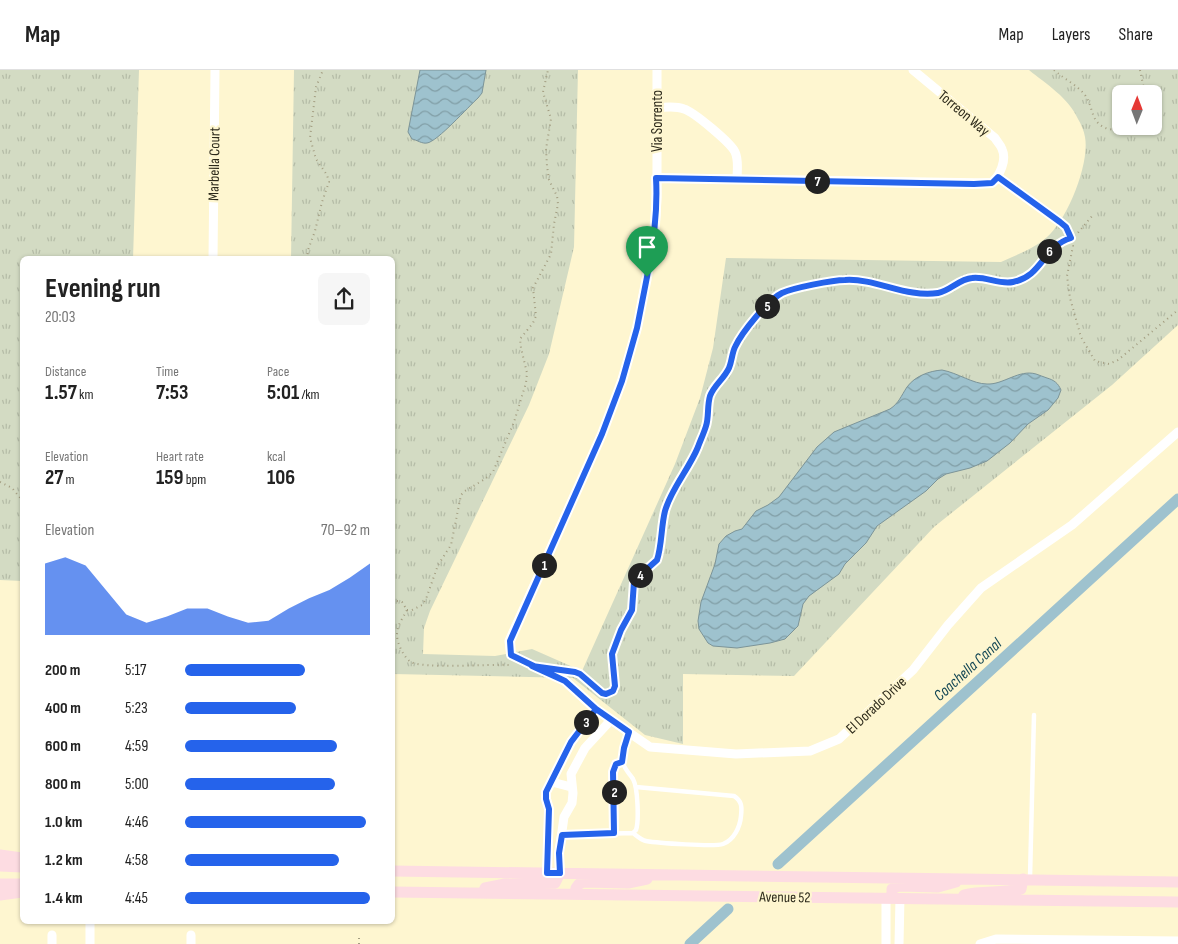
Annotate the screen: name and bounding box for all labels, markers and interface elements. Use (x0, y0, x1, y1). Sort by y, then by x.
text: Map (25, 20, 60, 49)
text: Map (999, 24, 1024, 45)
text: Layers (1052, 24, 1091, 45)
text: Share (1119, 24, 1153, 45)
north arrow (1112, 85, 1162, 135)
map controls (1112, 85, 1162, 135)
street label: Torreon Way (934, 86, 994, 141)
street label: Via Sorrento (648, 90, 667, 152)
street label: Marbella Court (204, 127, 225, 201)
pin: 7 (804, 168, 830, 194)
text: 7 (814, 173, 821, 190)
pin (626, 226, 668, 277)
icon: arrive (633, 233, 661, 261)
pin: 6 (1036, 238, 1062, 264)
text: 6 (1046, 243, 1053, 260)
text: Evening run (45, 272, 161, 305)
button: share (318, 273, 370, 325)
pin: 5 (754, 294, 780, 318)
text: 5 (764, 298, 771, 315)
text: 20:03 (45, 308, 75, 327)
text: Distance (45, 363, 86, 380)
text: Time (156, 363, 179, 380)
text: Pace (267, 363, 289, 380)
text: 1.57 (45, 380, 77, 405)
text: 7:53 (156, 380, 188, 405)
text: 5:01 (267, 380, 299, 405)
text: km (77, 386, 93, 403)
text: /km (299, 386, 320, 403)
text: Elevation (45, 448, 88, 465)
text: Heart rate (156, 448, 204, 465)
text: kcal (267, 448, 286, 465)
text: 27 (45, 465, 63, 490)
text: 159 (156, 465, 183, 490)
text: 106 (267, 465, 295, 490)
text: m (63, 471, 75, 488)
text: bpm (183, 471, 206, 488)
text: Elevation (45, 521, 94, 540)
text: 70–92 m (321, 521, 370, 540)
pin: 1 (532, 552, 556, 578)
text: 1 (542, 557, 547, 574)
pin: 4 (628, 562, 652, 588)
text: 4 (637, 567, 644, 584)
water label: Coachella Canal (930, 634, 1007, 705)
text: 200 m (45, 661, 80, 680)
text: 5:17 (125, 661, 146, 680)
street label: El Dorado Drive (842, 673, 911, 738)
text: 400 m (45, 699, 81, 718)
text: 5:23 (125, 699, 148, 718)
pin: 3 (574, 710, 598, 734)
text: 3 (583, 714, 590, 731)
text: 600 m (45, 737, 81, 756)
text: 4:59 (125, 737, 148, 756)
text: 800 m (45, 775, 81, 794)
text: 5:00 (125, 775, 149, 794)
pin: 2 (602, 780, 626, 804)
text: 2 (611, 784, 618, 801)
text: 1.0 km (45, 813, 82, 832)
text: 4:46 (125, 813, 148, 832)
text: 1.2 km (45, 851, 83, 870)
text: 4:58 (125, 851, 148, 870)
street label: Avenue 52 (758, 888, 811, 907)
text: 1.4 km (45, 889, 83, 908)
text: 4:45 (125, 889, 148, 908)

